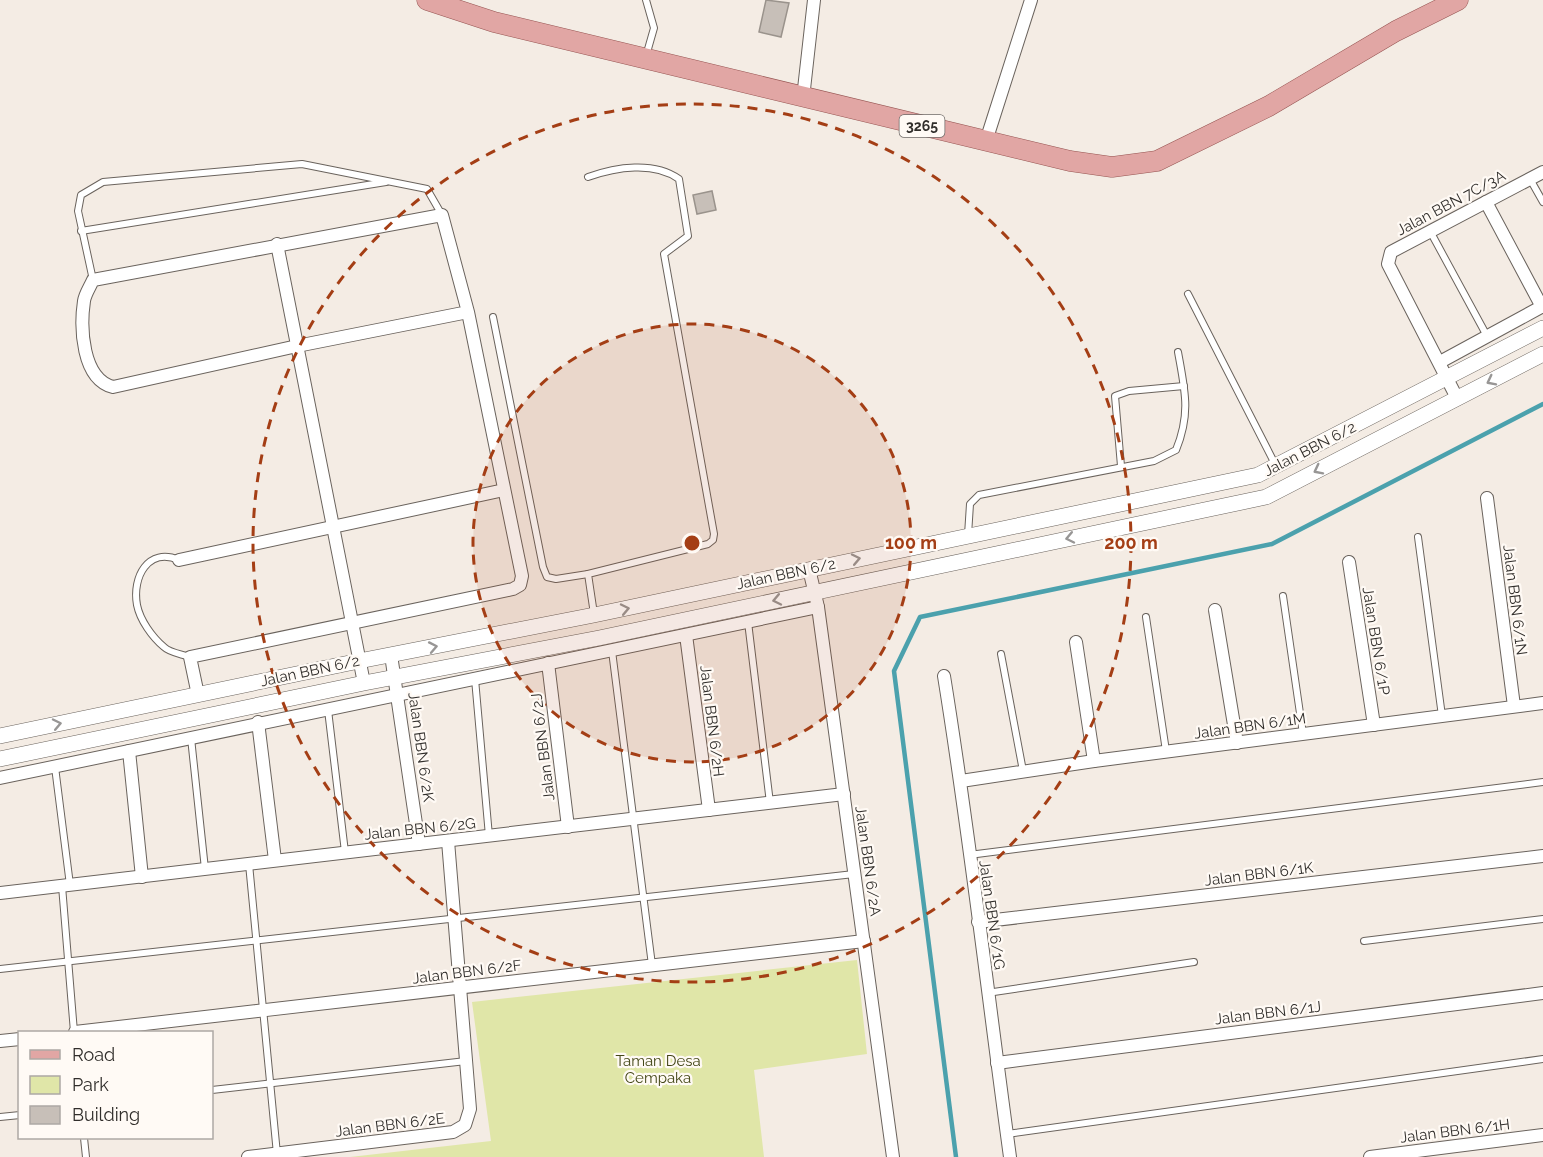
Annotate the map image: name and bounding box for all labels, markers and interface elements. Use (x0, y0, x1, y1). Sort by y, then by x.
road number: 3265 (900, 115, 944, 137)
street label: Jalan BBN 7C/3A (1394, 167, 1508, 239)
one-way arrow (1487, 374, 1497, 385)
street label: Jalan BBN 6/2 (1261, 418, 1359, 480)
one-way arrow (1313, 463, 1324, 475)
one-way arrow (1066, 531, 1076, 544)
text: 100 m (885, 532, 937, 553)
text: 200 m (1104, 532, 1158, 553)
centre of rings (682, 533, 702, 553)
street label: Jalan BBN 6/1N (1499, 544, 1531, 656)
one-way arrow (851, 553, 861, 566)
street label: Jalan BBN 6/2 (735, 555, 837, 593)
street label: Jalan BBN 6/1P (1359, 586, 1393, 696)
one-way arrow (772, 592, 782, 605)
one-way arrow (619, 603, 629, 616)
one-way arrow (428, 641, 438, 654)
street label: Jalan BBN 6/2 (259, 652, 361, 690)
street label: Jalan BBN 6/2H (696, 664, 728, 778)
street label: Jalan BBN 6/2K (404, 691, 438, 803)
street label: Jalan BBN 6/2J (527, 692, 559, 802)
street label: Jalan BBN 6/1M (1193, 709, 1307, 743)
one-way arrow (52, 718, 62, 731)
street label: Jalan BBN 6/2A (851, 805, 885, 917)
street label: Jalan BBN 6/2G (363, 814, 477, 844)
street label: Jalan BBN 6/1K (1204, 858, 1315, 890)
street label: Jalan BBN 6/1G (975, 859, 1009, 971)
street label: Jalan BBN 6/2F (411, 956, 523, 988)
street label: Jalan BBN 6/1J (1214, 998, 1322, 1028)
legend (18, 1031, 213, 1139)
text: Road (72, 1044, 115, 1065)
park label: Taman Desa Cempaka (615, 1052, 701, 1087)
text: Park (72, 1074, 109, 1095)
text: Building (72, 1104, 140, 1125)
street label: Jalan BBN 6/2E (334, 1109, 446, 1141)
street label: Jalan BBN 6/1H (1399, 1115, 1511, 1147)

